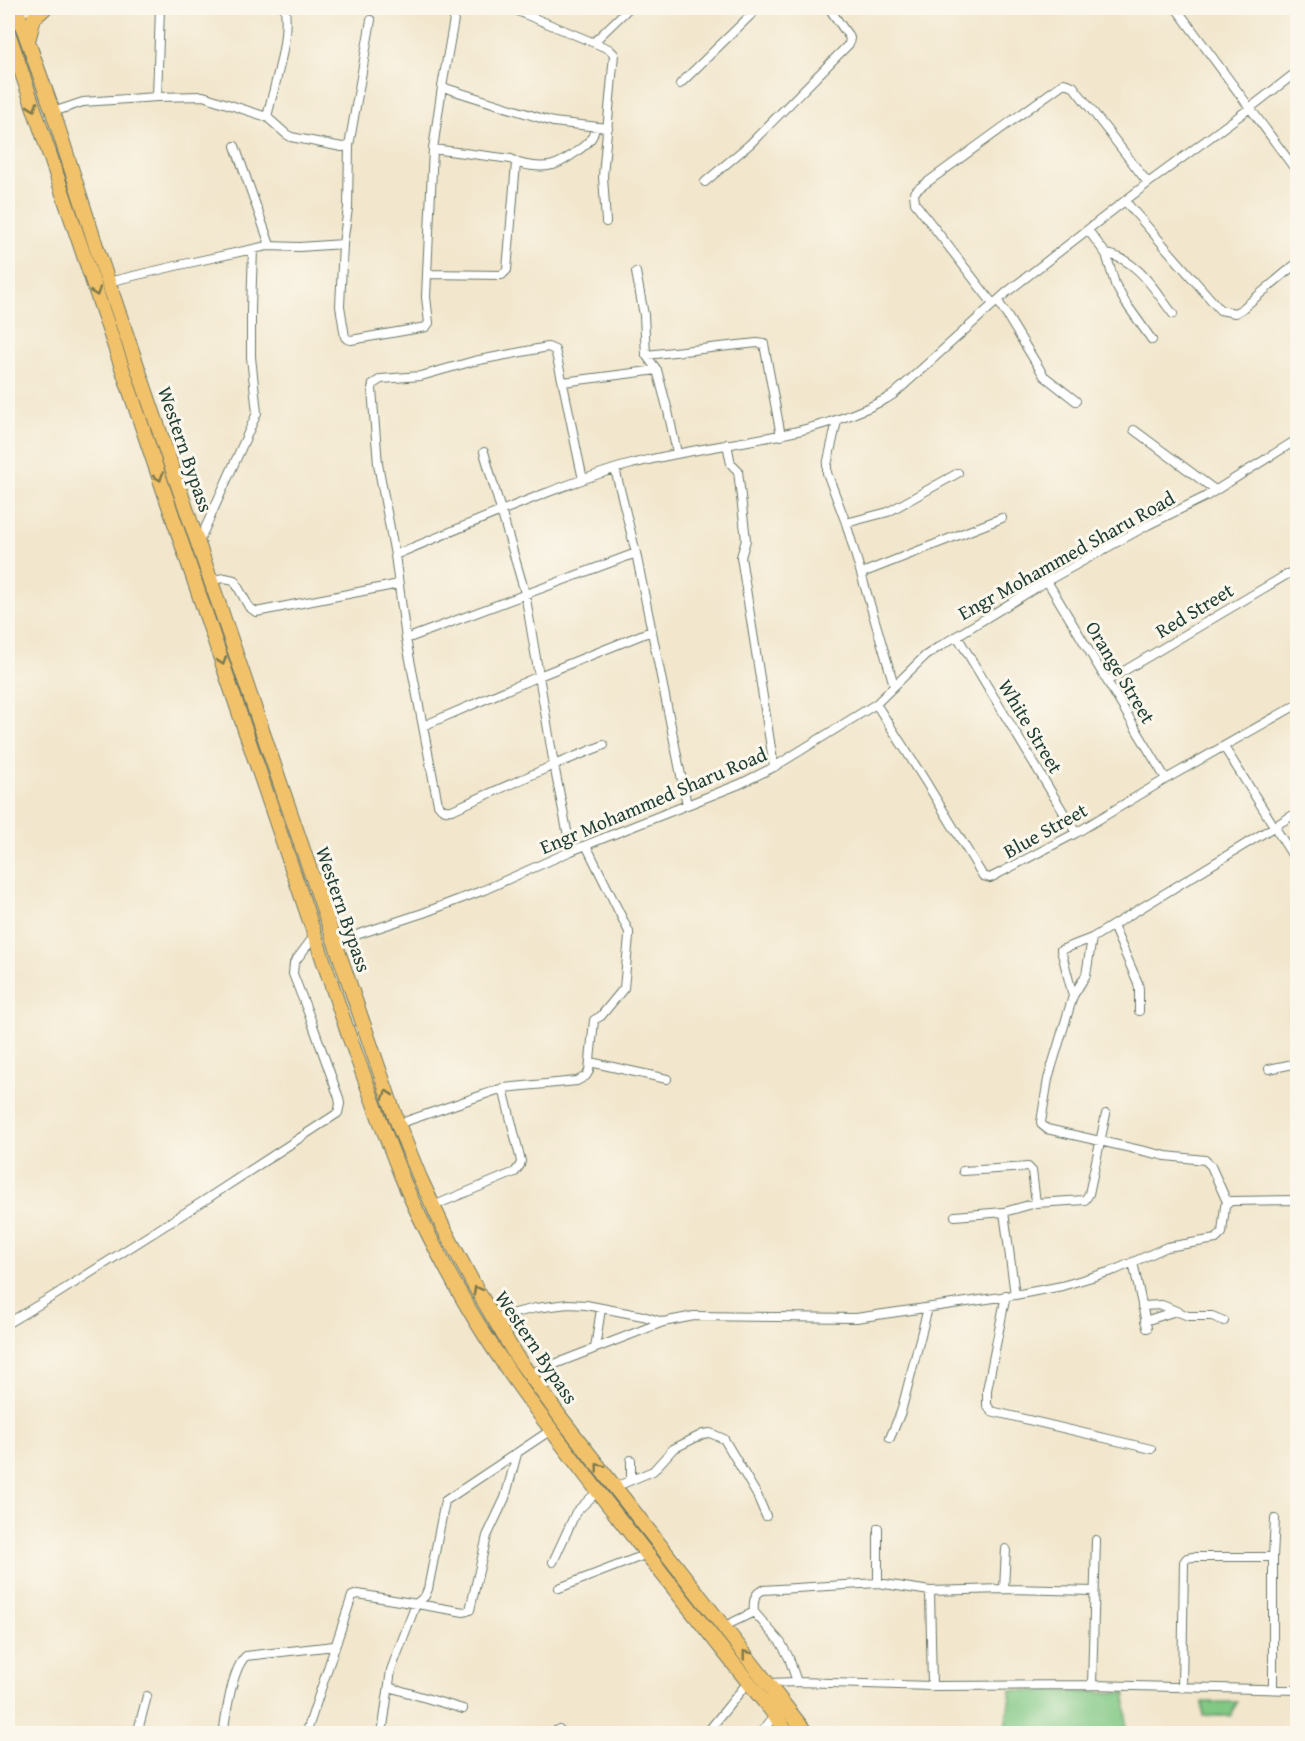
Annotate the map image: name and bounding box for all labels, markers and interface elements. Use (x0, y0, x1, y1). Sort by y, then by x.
one-way arrow (26, 101, 38, 112)
one-way arrow (88, 286, 101, 297)
street label: Western Bypass (151, 382, 221, 516)
one-way arrow (151, 471, 164, 482)
street label: Engr Mohammed Sharu Road (952, 483, 1180, 627)
street label: Red Street (1149, 575, 1239, 645)
street label: Orange Street (1079, 615, 1163, 729)
one-way arrow (214, 655, 227, 666)
street label: White Street (991, 673, 1071, 779)
street label: Engr Mohammed Sharu Road (535, 739, 771, 861)
street label: Blue Street (998, 795, 1092, 865)
street label: Western Bypass (309, 842, 379, 976)
one-way arrow (382, 1089, 395, 1100)
street label: Western Bypass (488, 1284, 586, 1410)
one-way arrow (472, 1286, 484, 1296)
one-way arrow (596, 1463, 607, 1474)
one-way arrow (742, 1649, 753, 1660)

